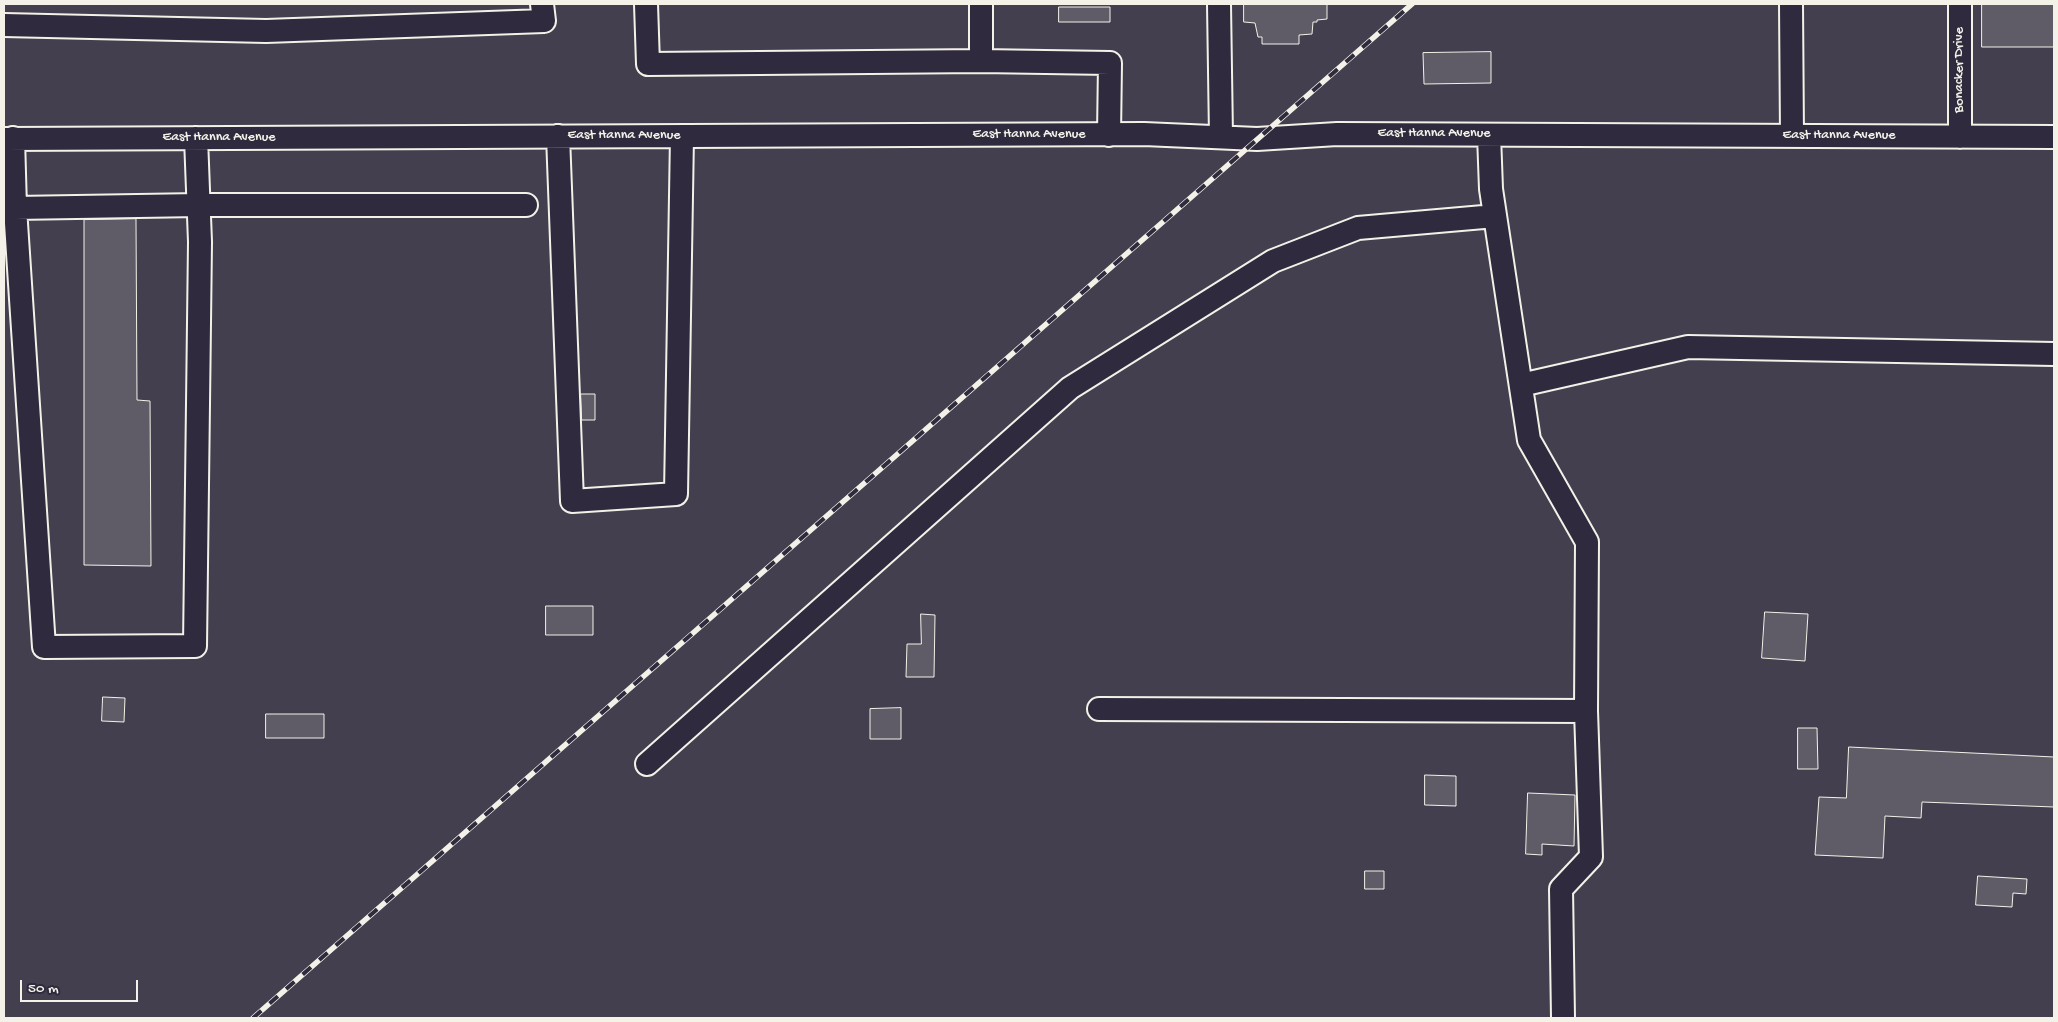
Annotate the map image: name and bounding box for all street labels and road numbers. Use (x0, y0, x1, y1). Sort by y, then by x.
street label: Bonacker Drive (1952, 27, 1968, 113)
street label: East Hanna Avenue (1378, 126, 1490, 142)
street label: East Hanna Avenue (973, 127, 1085, 143)
street label: East Hanna Avenue (568, 128, 680, 144)
street label: East Hanna Avenue (1783, 128, 1895, 144)
street label: East Hanna Avenue (163, 130, 275, 146)

